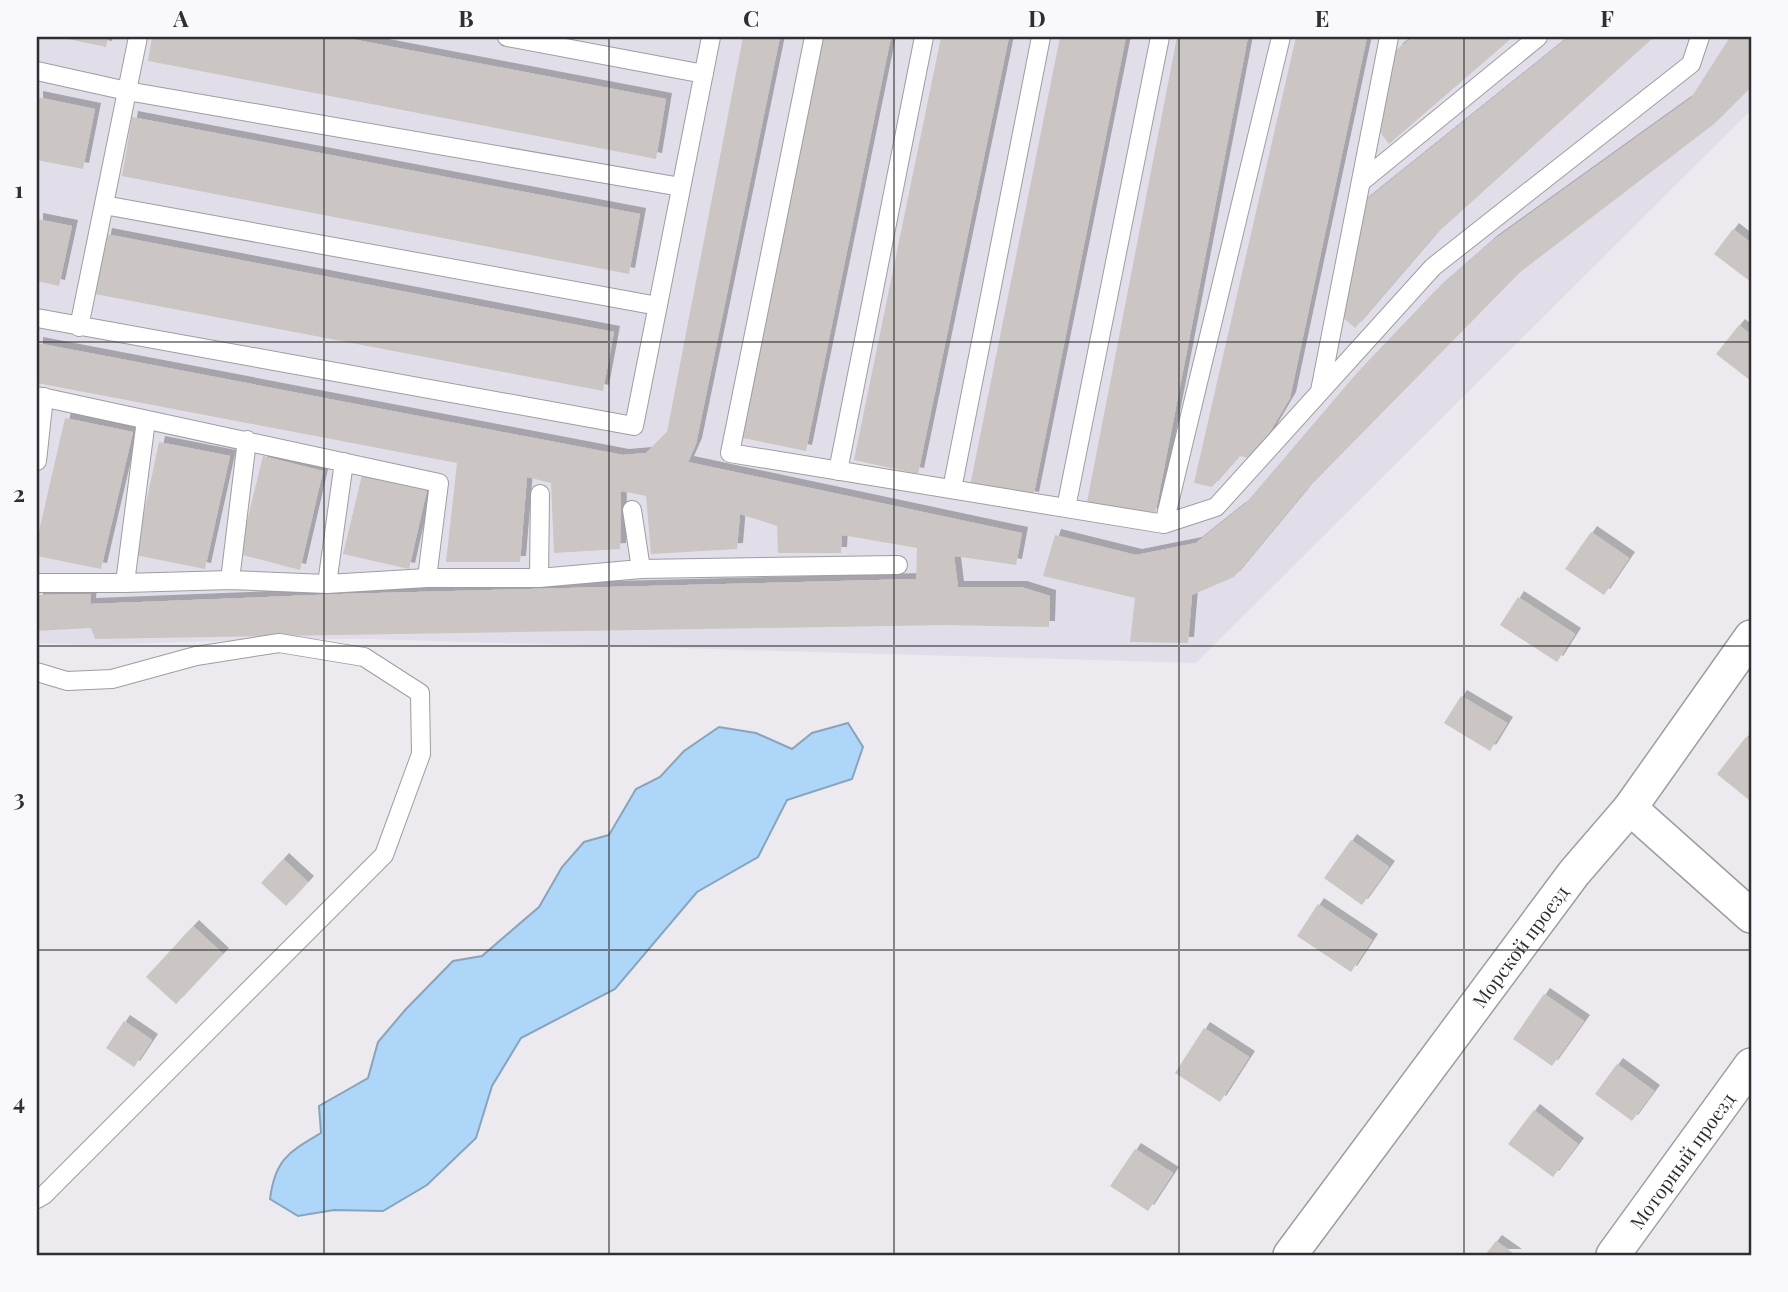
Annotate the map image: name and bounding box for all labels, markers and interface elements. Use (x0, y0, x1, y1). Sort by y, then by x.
text: A (172, 2, 189, 33)
text: B (458, 2, 474, 33)
text: C (743, 2, 759, 33)
text: D (1028, 2, 1046, 33)
text: E (1315, 2, 1329, 33)
text: F (1600, 2, 1614, 33)
text: 1 (15, 173, 24, 204)
text: 2 (13, 477, 25, 508)
text: 3 (13, 781, 25, 812)
street label: Морской проезд (1466, 880, 1574, 1012)
text: 4 (13, 1085, 25, 1116)
street label: Моторный проезд (1623, 1087, 1740, 1234)

